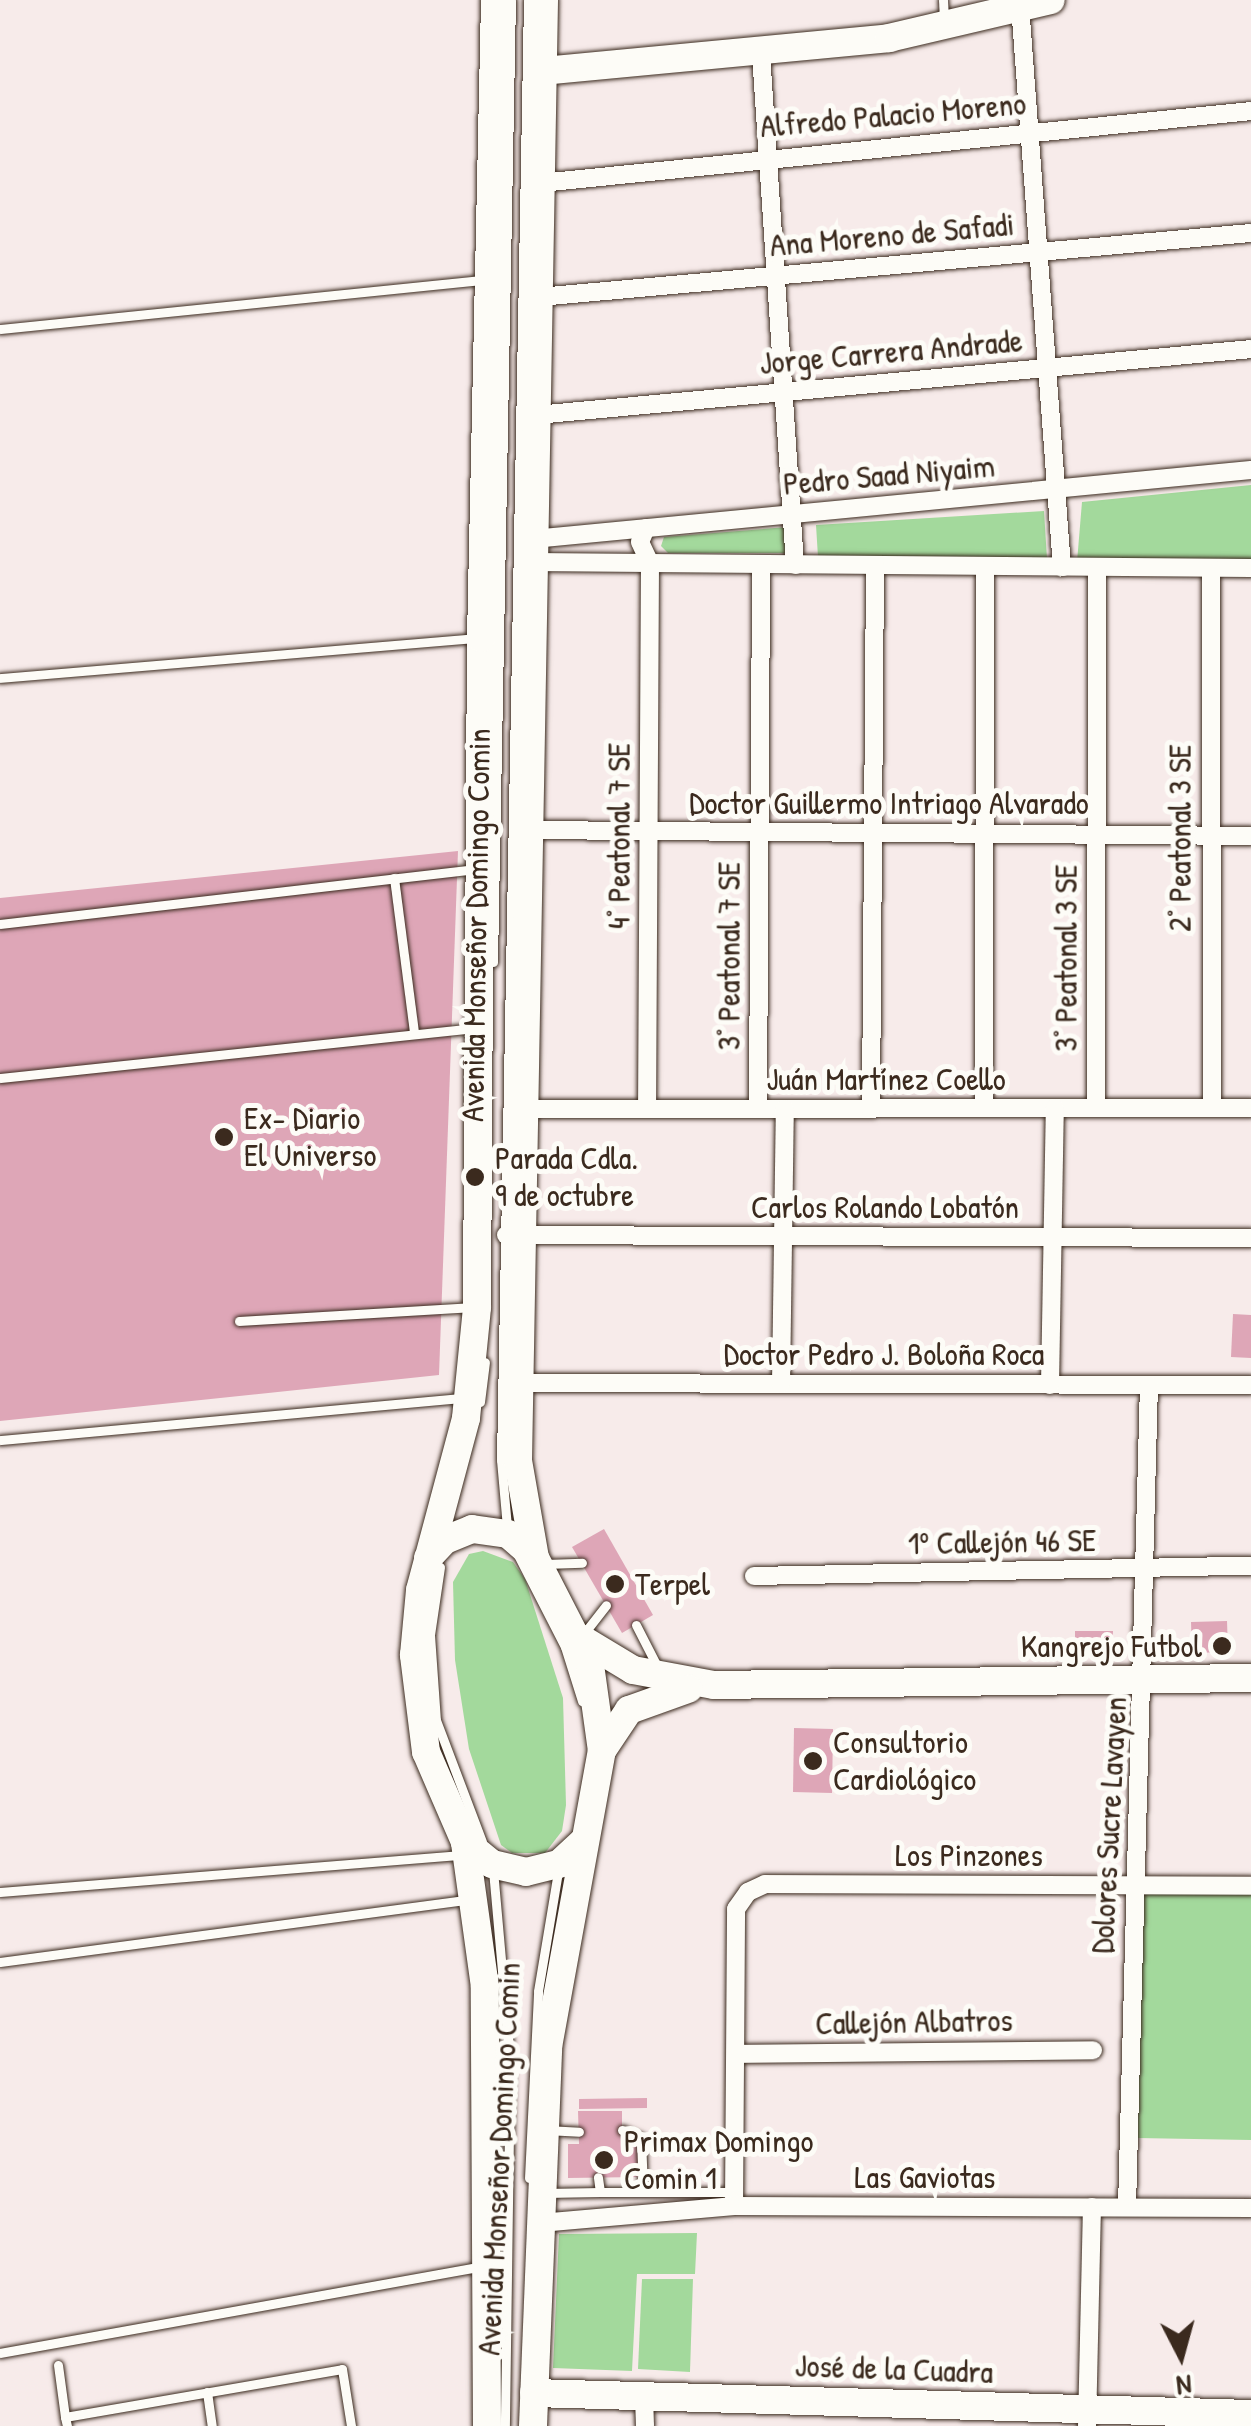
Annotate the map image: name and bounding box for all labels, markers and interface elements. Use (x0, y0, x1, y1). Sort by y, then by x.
street label: Alfredo Palacio Moreno (759, 84, 1027, 146)
street label: Ana Moreno de Safadi (768, 205, 1016, 265)
street label: Jorge Carrera Andrade (758, 321, 1024, 383)
street label: Pedro Saad Niyaim (782, 447, 996, 503)
street label: Avenida Monseñor Domingo Comin (453, 728, 499, 1122)
street label: 4° Peatonal 7 SE (600, 743, 638, 929)
street label: 2° Peatonal 3 SE (1161, 744, 1199, 932)
street label: Doctor Guillermo Intriago Alvarado (689, 784, 1089, 822)
street label: 3° Peatonal 7 SE (710, 862, 748, 1050)
street label: 3° Peatonal 3 SE (1047, 864, 1085, 1052)
street label: Juán Martínez Coello (766, 1060, 1006, 1098)
place label: Ex- Diario El Universo (244, 1100, 376, 1175)
marker: Ex- Diario El Universo (213, 1126, 235, 1148)
place label: Parada Cdla. 9 de octubre (495, 1140, 638, 1215)
marker: Parada Cdla. 9 de octubre (464, 1166, 486, 1188)
street label: Carlos Rolando Lobatón (751, 1188, 1019, 1226)
street label: Doctor Pedro J. Boloña Roca (724, 1335, 1044, 1373)
street label: 1º Callejón 46 SE (908, 1521, 1096, 1563)
place label: Terpel (635, 1565, 710, 1603)
marker: Terpel (604, 1573, 626, 1595)
place label: Kangrejo Futbol (1021, 1627, 1202, 1665)
marker: Kangrejo Futbol (1211, 1635, 1233, 1657)
street label: Dolores Sucre Lavayen (1083, 1696, 1135, 1954)
place label: Consultorio Cardiológico (833, 1724, 976, 1799)
marker: Consultorio Cardiológico (802, 1750, 824, 1772)
street label: Los Pinzones (895, 1836, 1043, 1874)
street label: Avenida Monseñor Domingo Comin (470, 1962, 528, 2356)
street label: Callejón Albatros (815, 2001, 1013, 2043)
place label: Primax Domingo Comin 1 (624, 2123, 814, 2198)
marker: Primax Domingo Comin 1 (593, 2149, 615, 2171)
street label: Las Gaviotas (855, 2158, 995, 2196)
north arrow (1131, 2306, 1231, 2406)
street label: José de la Cuadra (794, 2346, 994, 2392)
text: N (1175, 2366, 1194, 2406)

